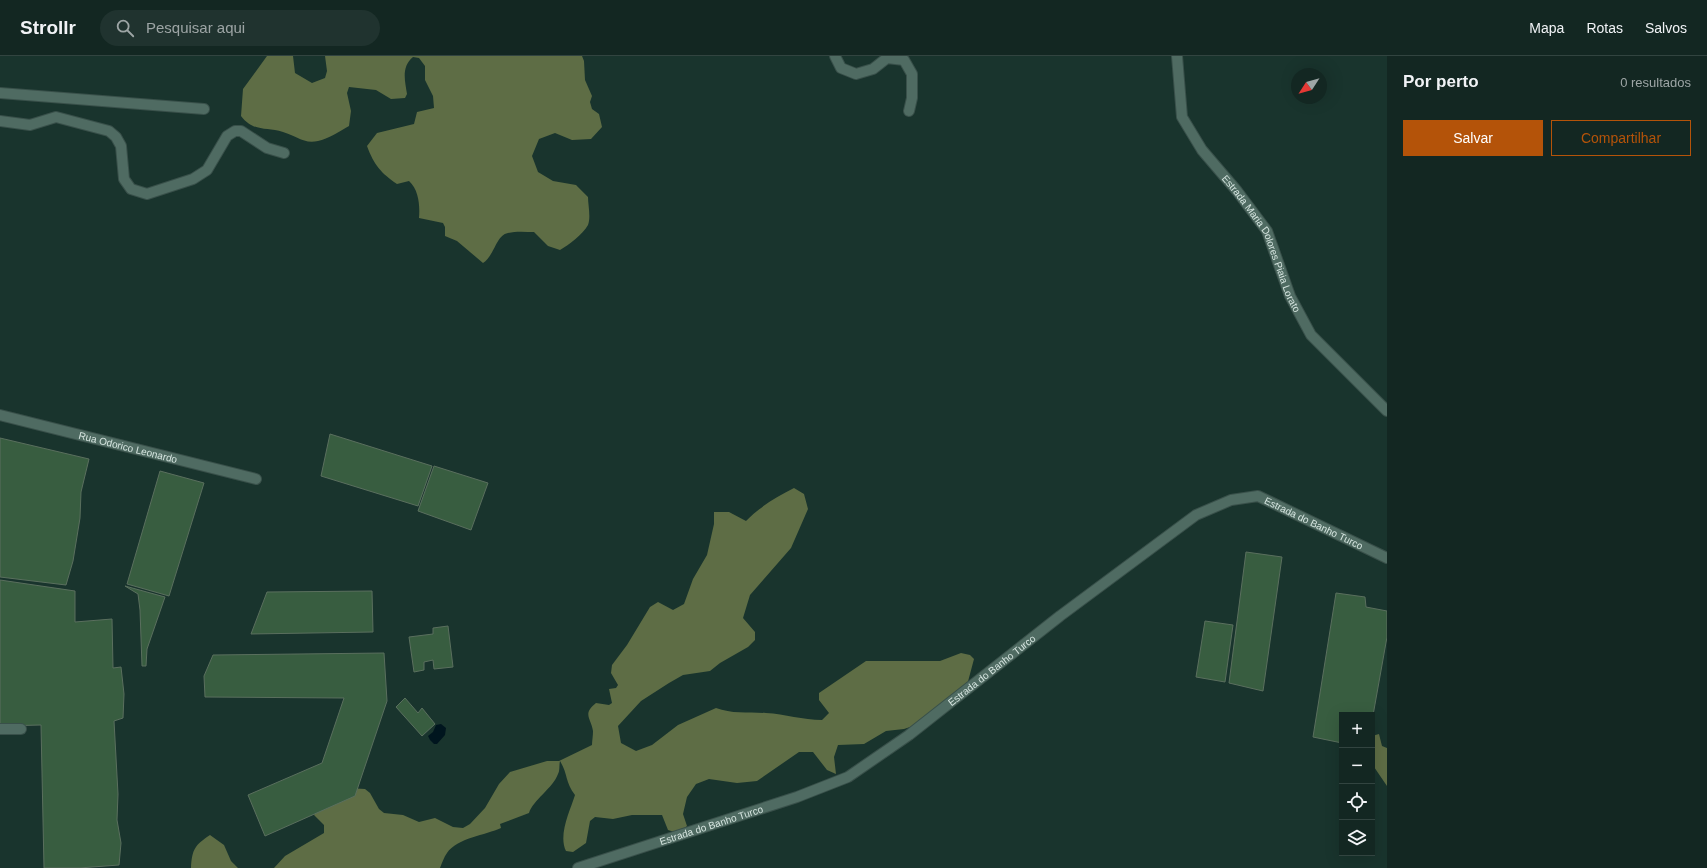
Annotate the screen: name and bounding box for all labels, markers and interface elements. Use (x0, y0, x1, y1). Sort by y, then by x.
search box (100, 10, 380, 46)
text: Strollr (20, 17, 76, 38)
icon: search (114, 17, 136, 39)
text: Pesquisar aqui (146, 19, 245, 36)
text: Mapa (1529, 20, 1564, 36)
text: Rotas (1586, 20, 1623, 36)
text: Salvos (1645, 20, 1687, 36)
north arrow (1291, 68, 1327, 104)
text: Por perto (1403, 72, 1479, 91)
text: 0 resultados (1620, 75, 1691, 90)
button: Salvar (1403, 120, 1543, 156)
button: Compartilhar (1551, 120, 1691, 156)
street label: Estrada Maria Dolores Piaia Lorato (1220, 173, 1303, 314)
street label: Rua Odorico Leonardo (78, 429, 179, 465)
street label: Estrada do Banho Turco (1263, 494, 1365, 551)
street label: Estrada do Banho Turco (946, 632, 1038, 708)
map controls (1339, 712, 1375, 856)
button: + (1339, 712, 1375, 748)
button: − (1339, 748, 1375, 784)
button: locate (1339, 784, 1375, 820)
street label: Estrada do Banho Turco (658, 803, 765, 847)
button: layers (1339, 820, 1375, 856)

